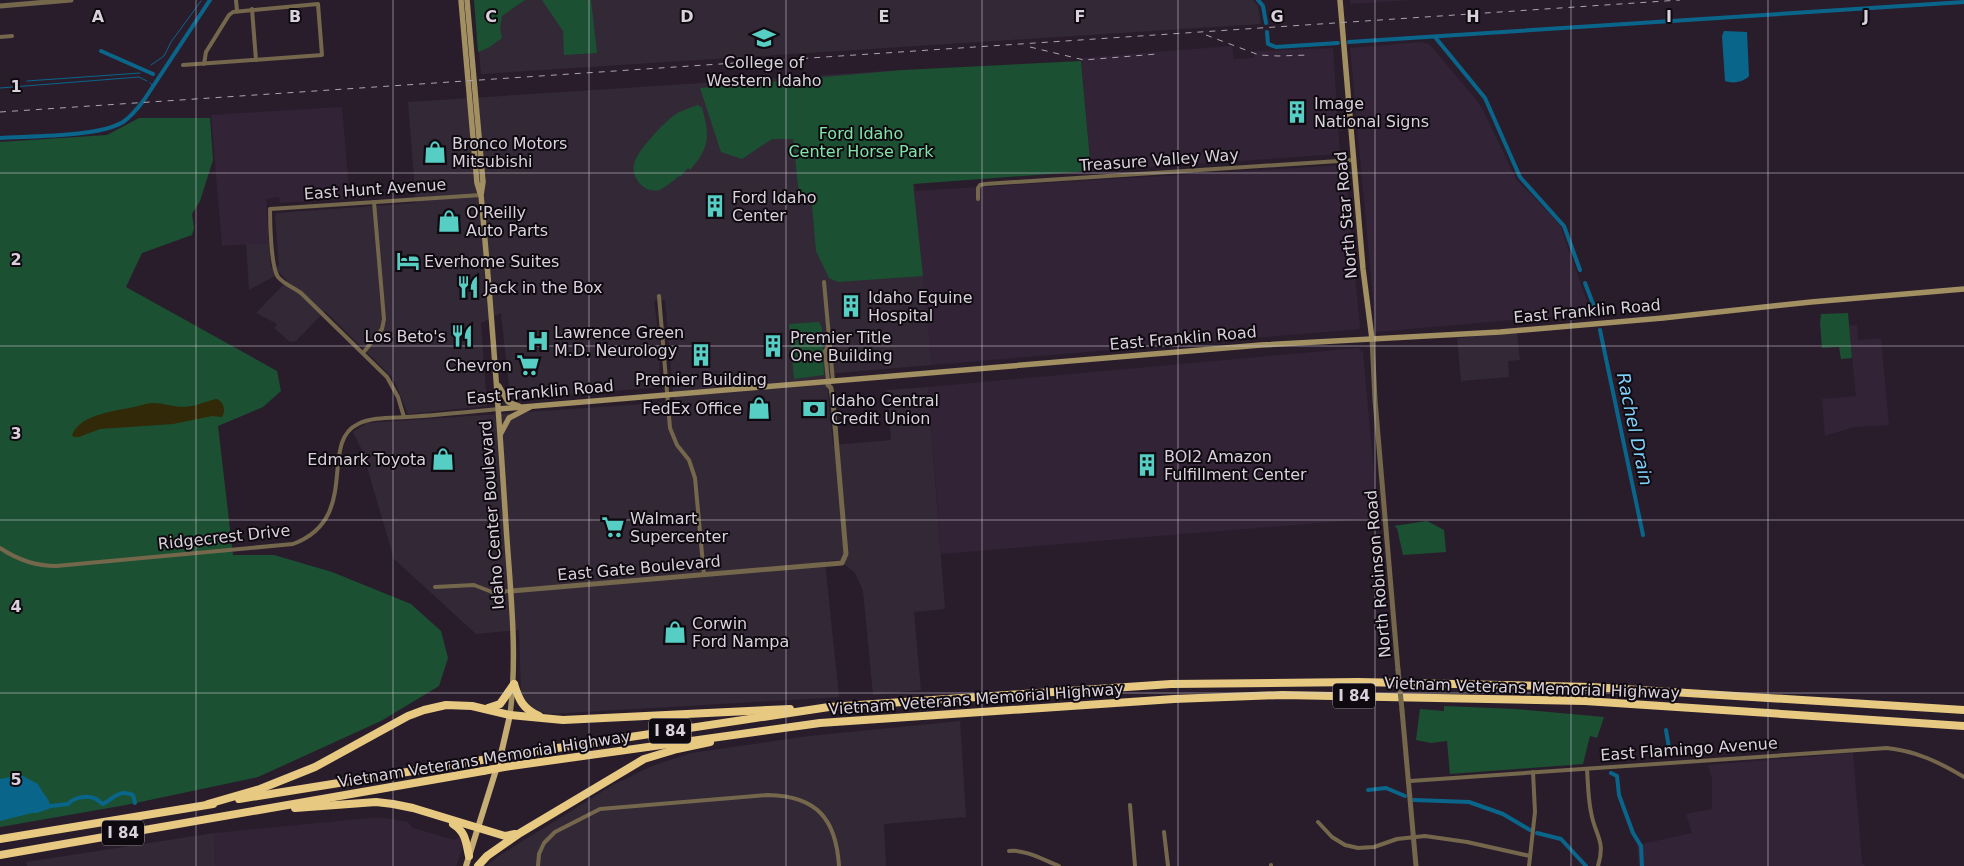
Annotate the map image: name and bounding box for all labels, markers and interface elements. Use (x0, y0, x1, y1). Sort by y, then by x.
text: A (92, 7, 105, 26)
text: B (289, 7, 301, 26)
text: C (485, 7, 497, 26)
text: D (680, 7, 694, 26)
text: E (879, 7, 889, 26)
text: F (1075, 7, 1085, 26)
text: G (1270, 7, 1284, 26)
text: H (1466, 7, 1480, 26)
text: I (1666, 7, 1672, 26)
text: J (1862, 7, 1869, 26)
school or university icon: College of Western Idaho (751, 25, 777, 51)
place label: College of Western Idaho (706, 53, 822, 90)
text: 1 (10, 77, 22, 96)
place label: Image National Signs (1314, 94, 1429, 131)
building icon: Image National Signs (1284, 99, 1310, 125)
park label: Ford Idaho Center Horse Park (788, 124, 934, 161)
place label: Bronco Motors Mitsubishi (452, 134, 567, 171)
shop icon: Bronco Motors Mitsubishi (422, 139, 448, 165)
street label: Treasure Valley Way (1078, 145, 1239, 175)
street label: North Star Road (1331, 150, 1361, 280)
street label: East Hunt Avenue (303, 175, 447, 203)
place label: Ford Idaho Center (732, 188, 817, 225)
building icon: Ford Idaho Center (702, 193, 728, 219)
place label: O'Reilly Auto Parts (466, 203, 548, 240)
shop icon: O'Reilly Auto Parts (436, 208, 462, 234)
hotel icon: Everhome Suites (395, 248, 421, 274)
text: 2 (10, 250, 22, 269)
place label: Everhome Suites (424, 252, 559, 271)
restaurant icon: Jack in the Box (455, 274, 481, 300)
place label: Jack in the Box (483, 278, 602, 297)
place label: Idaho Equine Hospital (868, 288, 973, 325)
building icon: Idaho Equine Hospital (838, 293, 864, 319)
street label: East Franklin Road (1513, 295, 1661, 327)
street label: East Franklin Road (1109, 322, 1257, 354)
restaurant icon: Los Beto's (449, 323, 475, 349)
place label: Lawrence Green M.D. Neurology (554, 323, 684, 360)
place label: Los Beto's (365, 327, 446, 346)
hospital icon: Lawrence Green M.D. Neurology (525, 328, 551, 354)
place label: Premier Title One Building (790, 328, 893, 365)
building icon: Premier Title One Building (760, 333, 786, 359)
building icon: Premier Building (688, 342, 714, 368)
supermarket icon: Chevron (515, 352, 541, 378)
place label: Chevron (445, 356, 512, 375)
place label: Premier Building (635, 370, 767, 389)
water label: Rachel Drain (1613, 370, 1657, 488)
street label: East Franklin Road (466, 376, 614, 408)
place label: Idaho Central Credit Union (831, 391, 939, 428)
shop icon: FedEx Office (746, 395, 772, 421)
bank icon: Idaho Central Credit Union (801, 396, 827, 422)
place label: FedEx Office (642, 399, 742, 418)
street label: Idaho Center Boulevard (476, 420, 508, 610)
text: 3 (10, 424, 22, 443)
shop icon: Edmark Toyota (430, 446, 456, 472)
place label: BOI2 Amazon Fulfillment Center (1164, 447, 1307, 484)
place label: Edmark Toyota (307, 450, 426, 469)
building icon: BOI2 Amazon Fulfillment Center (1134, 452, 1160, 478)
street label: North Robinson Road (1361, 489, 1395, 659)
place label: Walmart Supercenter (630, 509, 728, 546)
supermarket icon: Walmart Supercenter (600, 514, 626, 540)
street label: Ridgecrest Drive (157, 521, 291, 553)
street label: East Gate Boulevard (557, 551, 721, 585)
text: 4 (10, 597, 22, 616)
place label: Corwin Ford Nampa (692, 614, 789, 651)
shop icon: Corwin Ford Nampa (662, 619, 688, 645)
street label: Vietnam Veterans Memorial Highway (1384, 673, 1680, 703)
street label: Vietnam Veterans Memorial Highway (828, 679, 1124, 719)
road number: I 84 (1333, 684, 1375, 708)
road number: I 84 (649, 718, 691, 744)
street label: Vietnam Veterans Memorial Highway (336, 726, 632, 792)
street label: East Flamingo Avenue (1600, 733, 1778, 765)
text: 5 (10, 770, 22, 789)
road number: I 84 (102, 820, 144, 846)

